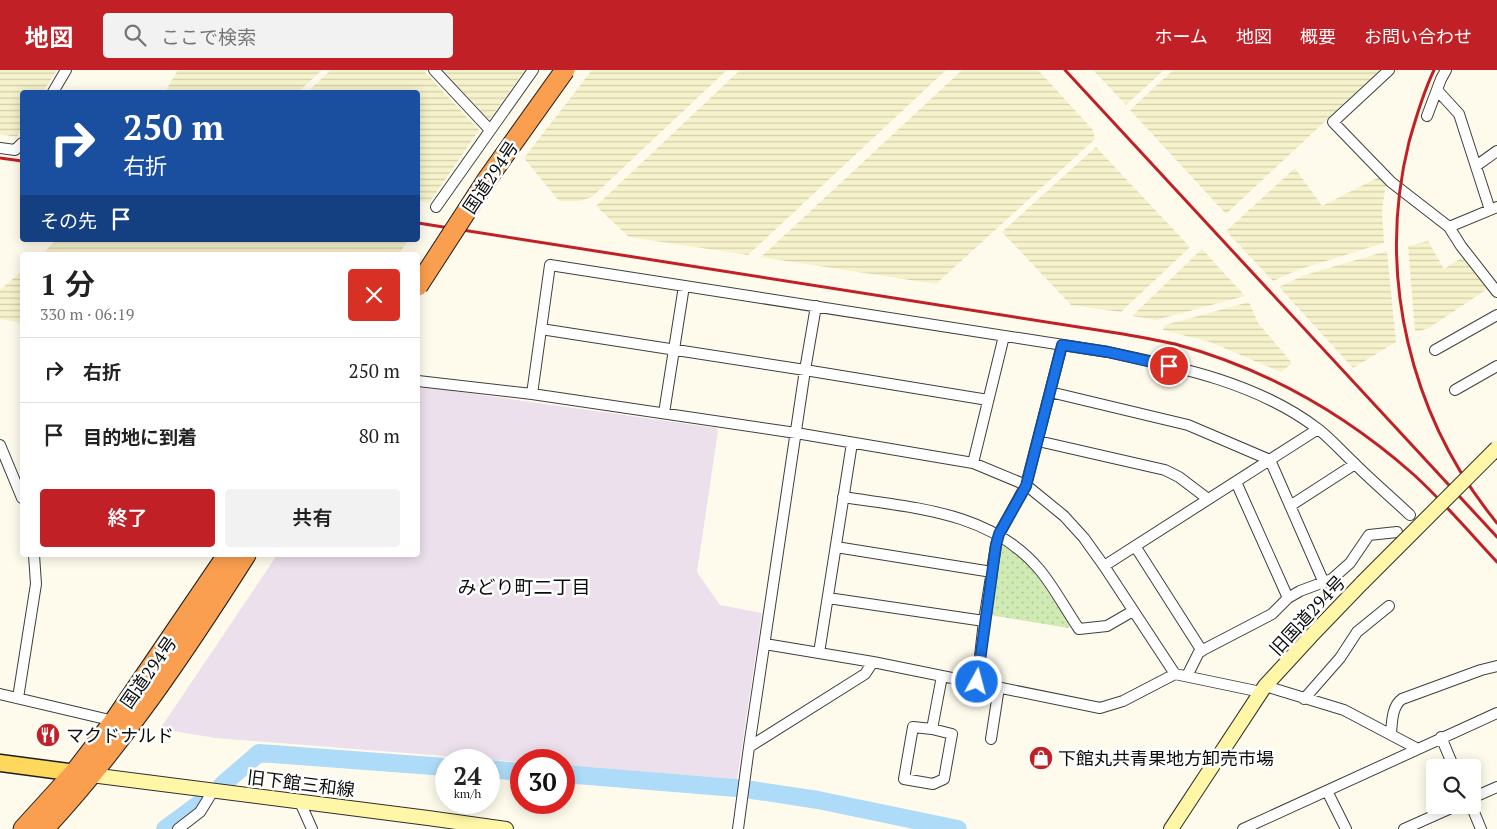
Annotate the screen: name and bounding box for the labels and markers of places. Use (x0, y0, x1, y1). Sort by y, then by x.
pin (1148, 345, 1190, 387)
restaurant icon: マクドナルド (35, 722, 61, 748)
place label: マクドナルド (66, 723, 174, 747)
shop icon: 下館丸共青果地方卸売市場 (1028, 745, 1054, 771)
place label: 下館丸共青果地方卸売市場 (1058, 746, 1274, 770)

